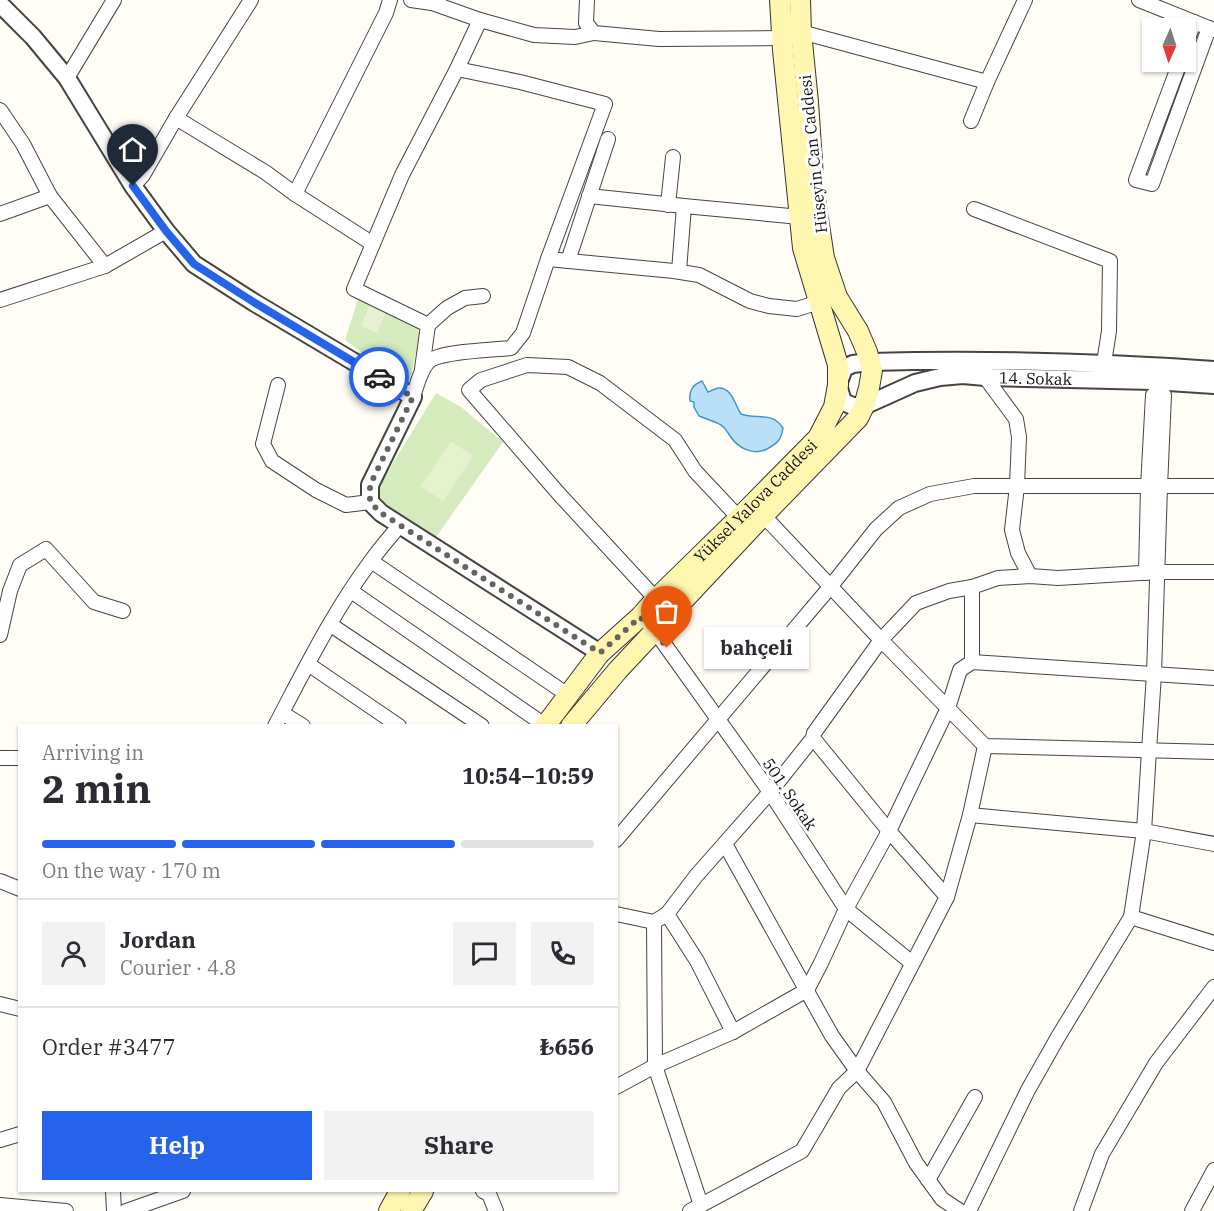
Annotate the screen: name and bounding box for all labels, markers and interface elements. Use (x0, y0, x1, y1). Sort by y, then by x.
north arrow (1142, 18, 1196, 72)
map controls (1142, 18, 1196, 72)
street label: Hüseyin Can Caddesi (795, 74, 831, 234)
pin (107, 124, 158, 186)
icon: home (116, 133, 149, 166)
courier (349, 347, 409, 407)
icon: car (363, 361, 396, 394)
street label: 14. Sokak (999, 367, 1073, 389)
street label: Yüksel Yalova Caddesi (690, 435, 821, 566)
pin (641, 586, 692, 648)
icon: bag (650, 595, 683, 628)
callout: bahçeli (703, 627, 808, 669)
text: bahçeli (720, 634, 793, 661)
text: Arriving in (42, 739, 144, 766)
street label: 501. Sokak (759, 754, 822, 834)
text: 10:54–10:59 (462, 761, 594, 790)
text: 2 min (42, 763, 151, 814)
text: On the way · 170 m (42, 857, 221, 884)
button: person (42, 922, 105, 985)
button: chat (453, 922, 516, 985)
button: phone (531, 922, 594, 985)
text: Jordan (120, 925, 196, 954)
text: Courier · 4.8 (120, 954, 236, 981)
text: Order #3477 (42, 1032, 176, 1061)
text: ₺656 (540, 1032, 594, 1061)
button: Help (42, 1111, 312, 1180)
button: Share (324, 1111, 594, 1180)

